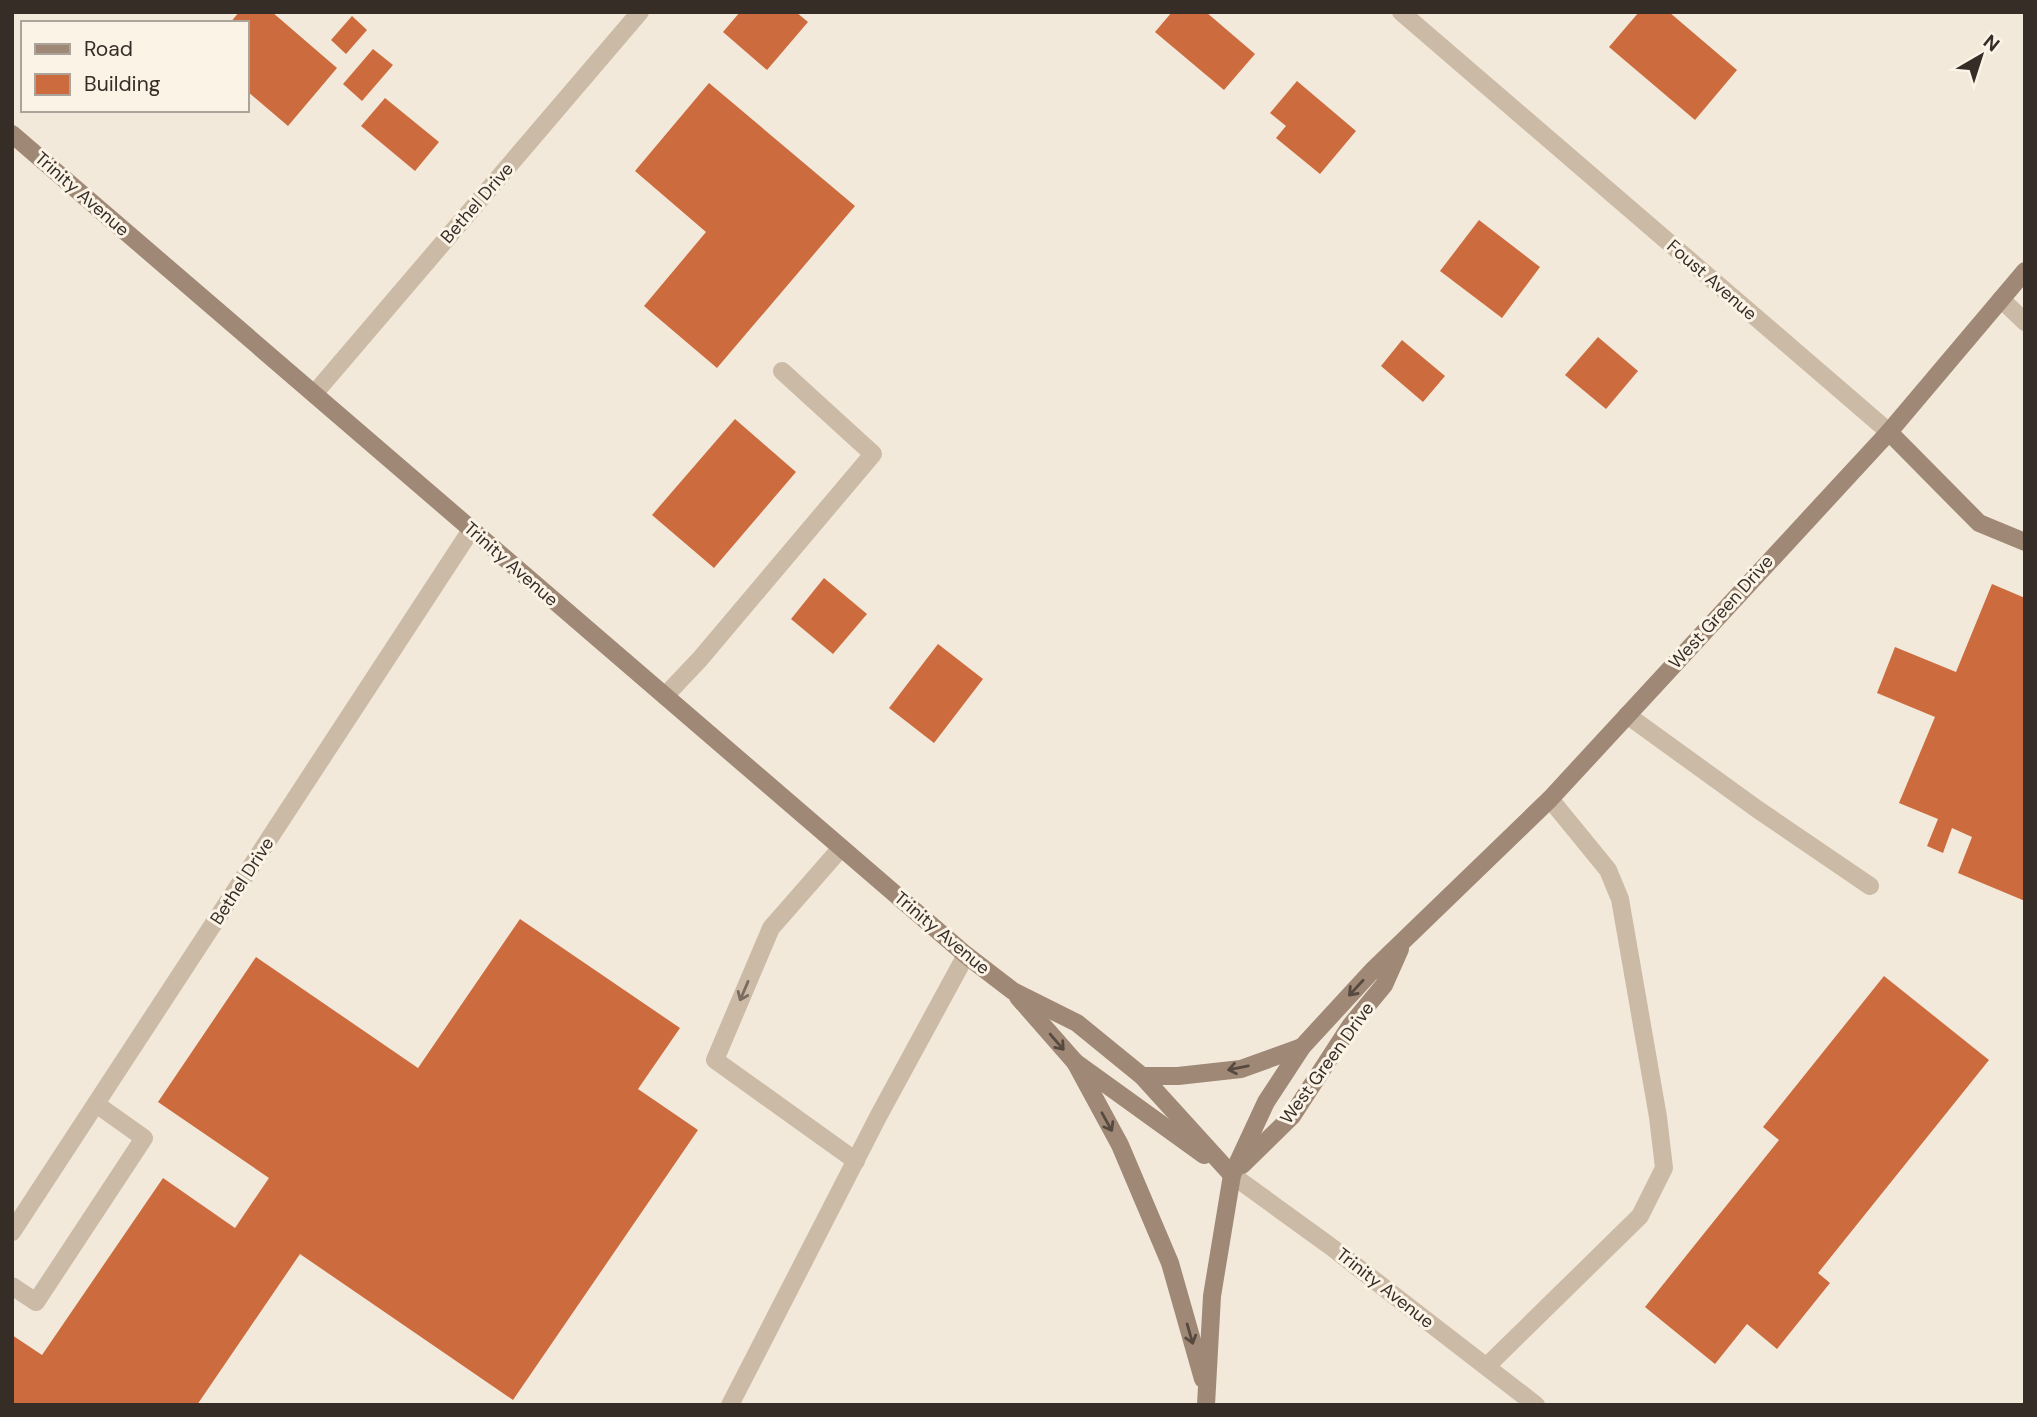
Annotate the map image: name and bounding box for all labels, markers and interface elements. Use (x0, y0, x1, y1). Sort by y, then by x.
legend (21, 21, 248, 112)
north arrow (1946, 21, 2016, 91)
text: N (1978, 29, 2005, 57)
text: Road (84, 35, 133, 63)
text: Building (84, 70, 161, 98)
street label: Trinity Avenue (30, 146, 134, 242)
street label: Bethel Drive (435, 157, 519, 249)
street label: Foust Avenue (1662, 234, 1762, 326)
street label: Trinity Avenue (459, 516, 563, 612)
street label: West Green Drive (1663, 550, 1779, 674)
street label: Bethel Drive (205, 833, 279, 929)
street label: Trinity Avenue (889, 886, 995, 980)
one-way arrow (737, 979, 750, 1001)
one-way arrow (1348, 979, 1365, 996)
street label: West Green Drive (1275, 997, 1379, 1129)
one-way arrow (1049, 1033, 1065, 1051)
one-way arrow (1227, 1062, 1250, 1076)
one-way arrow (1101, 1111, 1114, 1132)
street label: Trinity Avenue (1331, 1242, 1439, 1334)
one-way arrow (1184, 1322, 1197, 1344)

